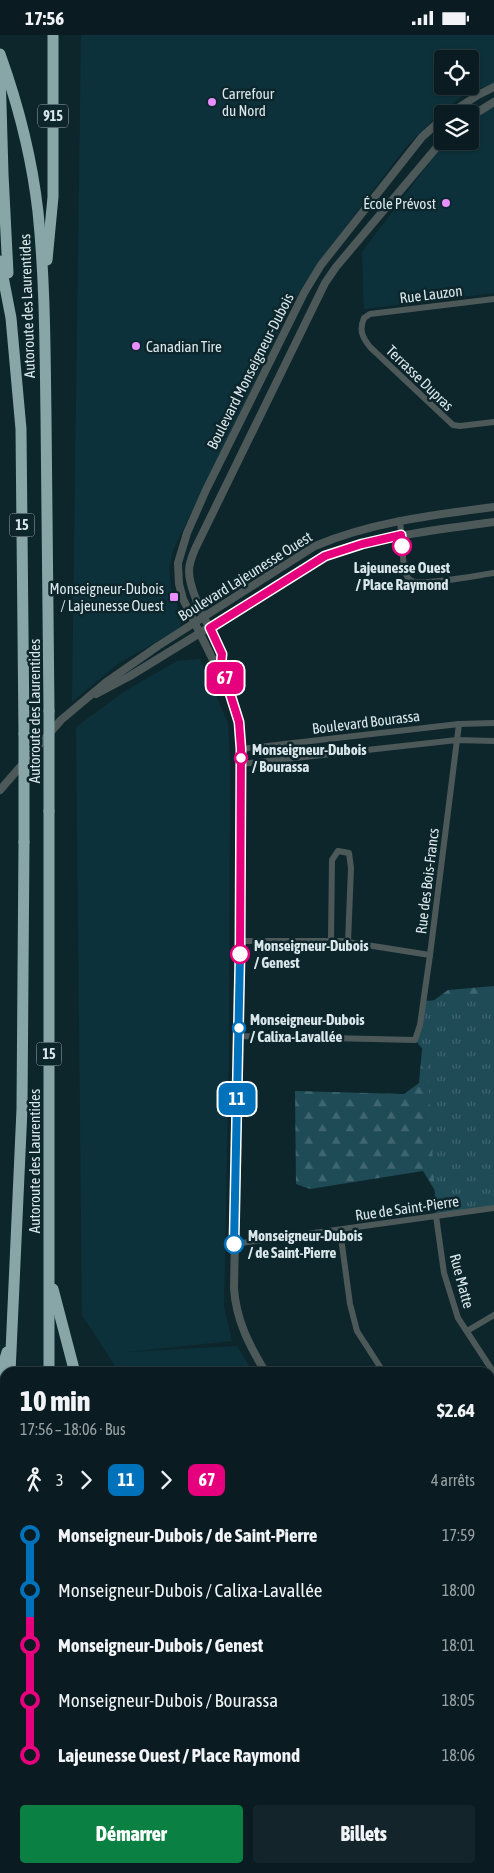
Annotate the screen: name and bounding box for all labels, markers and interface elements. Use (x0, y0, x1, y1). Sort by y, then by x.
text: 17:56 (25, 7, 64, 29)
map controls (434, 50, 479, 150)
button: locate (434, 50, 479, 95)
place label: Carrefour du Nord (222, 85, 275, 119)
marker: Carrefour du Nord (206, 96, 218, 108)
road number: 915 (38, 105, 68, 127)
button: layers (434, 105, 479, 150)
place label: École Prévost (363, 195, 436, 212)
marker: École Prévost (440, 197, 452, 209)
street label: Autoroute des Laurentides (16, 234, 38, 378)
street label: Rue Lauzon (399, 282, 463, 306)
street label: Boulevard Monseigneur-Dubois (203, 290, 297, 452)
place label: Canadian Tire (146, 338, 222, 355)
marker: Canadian Tire (130, 340, 142, 352)
street label: Terrasse Dupras (383, 342, 457, 414)
road number: 15 (10, 513, 34, 537)
street label: Boulevard Lajeunesse Ouest (175, 528, 315, 624)
marker: Lajeunesse Ouest / Place Raymond (392, 536, 412, 556)
place label: Lajeunesse Ouest / Place Raymond (354, 559, 451, 593)
place label: Monseigneur-Dubois / Lajeunesse Ouest (50, 580, 164, 614)
marker: Monseigneur-Dubois / Lajeunesse Ouest (168, 591, 180, 603)
street label: Autoroute des Laurentides (26, 639, 43, 783)
line badge: 67 (202, 662, 248, 694)
text: 67 (217, 667, 233, 688)
street label: Boulevard Bourassa (311, 707, 421, 737)
place label: Monseigneur-Dubois / Bourassa (252, 741, 367, 775)
marker: Monseigneur-Dubois / Bourassa (234, 751, 248, 765)
street label: Rue des Bois-Francs (412, 827, 442, 935)
place label: Monseigneur-Dubois / Genest (254, 937, 369, 971)
marker: Monseigneur-Dubois / Genest (230, 944, 250, 964)
place label: Monseigneur-Dubois / Calixa-Lavallée (250, 1011, 365, 1045)
marker: Monseigneur-Dubois / Calixa-Lavallée (232, 1021, 246, 1035)
road number: 15 (36, 1043, 62, 1065)
line badge: 11 (214, 1083, 260, 1115)
text: 11 (229, 1088, 245, 1109)
street label: Autoroute des Laurentides (26, 1089, 43, 1233)
street label: Rue de Saint-Pierre (354, 1192, 460, 1224)
place label: Monseigneur-Dubois / de Saint-Pierre (248, 1227, 363, 1261)
marker: Monseigneur-Dubois / de Saint-Pierre (224, 1234, 244, 1254)
street label: Rue Matte (447, 1252, 477, 1310)
text: 10 min (20, 1385, 90, 1417)
text: $2.64 (437, 1399, 475, 1421)
text: 17:56 – 18:06 · Bus (20, 1420, 126, 1438)
icon: walk (20, 1466, 48, 1494)
icon: forward (72, 1466, 100, 1494)
icon: forward (152, 1466, 180, 1494)
text: 11 (118, 1469, 134, 1490)
text: 67 (198, 1469, 215, 1490)
text: 3 (56, 1471, 64, 1489)
text: 4 arrêts (431, 1471, 475, 1489)
text: Monseigneur-Dubois / de Saint-Pierre (58, 1524, 317, 1546)
text: 17:59 (442, 1526, 475, 1544)
text: Monseigneur-Dubois / Calixa-Lavallée (58, 1579, 322, 1601)
text: 18:00 (442, 1581, 475, 1599)
text: Monseigneur-Dubois / Genest (58, 1634, 263, 1656)
text: 18:01 (442, 1636, 475, 1654)
text: Monseigneur-Dubois / Bourassa (58, 1689, 278, 1711)
text: 18:05 (442, 1691, 475, 1709)
text: Lajeunesse Ouest / Place Raymond (58, 1744, 300, 1766)
text: 18:06 (442, 1746, 475, 1764)
button: Démarrer (20, 1805, 243, 1863)
button: Billets (253, 1805, 475, 1863)

